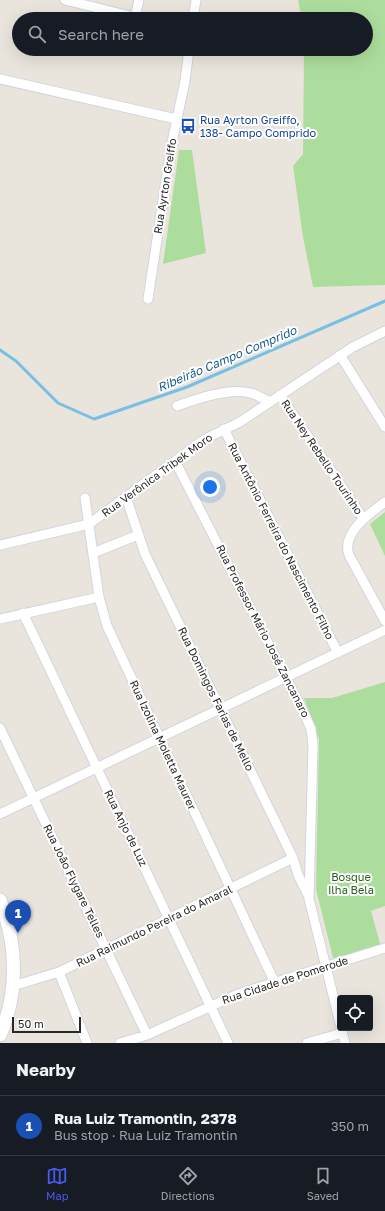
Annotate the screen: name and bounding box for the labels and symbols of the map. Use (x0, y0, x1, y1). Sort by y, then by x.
place label: Rua Ayrton Greiffo, 138- Campo Comprido (200, 113, 317, 139)
bus stop icon: Rua Ayrton Greiffo, 138- Campo Comprido (179, 117, 197, 135)
street label: Rua Ayrton Greiffo (151, 137, 179, 235)
water label: Ribeirão Campo Comprido (155, 322, 299, 395)
street label: Rua Ney Rebello Tourinho (279, 397, 366, 517)
street label: Rua Verônica Tribek Moro (99, 430, 215, 519)
street label: Rua Antônio Ferreira do Nascimento Filho (226, 440, 337, 642)
your location (200, 477, 220, 497)
street label: Rua Professor Mário José Zancanaro (214, 542, 313, 720)
street label: Rua Domingos Farias de Mello (176, 625, 257, 773)
street label: Rua Izolina Moletta Maurer (128, 678, 200, 812)
street label: Rua Anjo de Luz (102, 787, 151, 869)
street label: Rua João Flygare Telles (41, 822, 108, 940)
park label: Bosque Ilha Bela (328, 870, 374, 896)
street label: Rua Raimundo Pereira do Amaral (74, 882, 234, 969)
pin: 1 (5, 900, 31, 933)
street label: Rua Cidade de Pomerode (220, 953, 350, 1006)
scale bar (12, 1015, 81, 1034)

